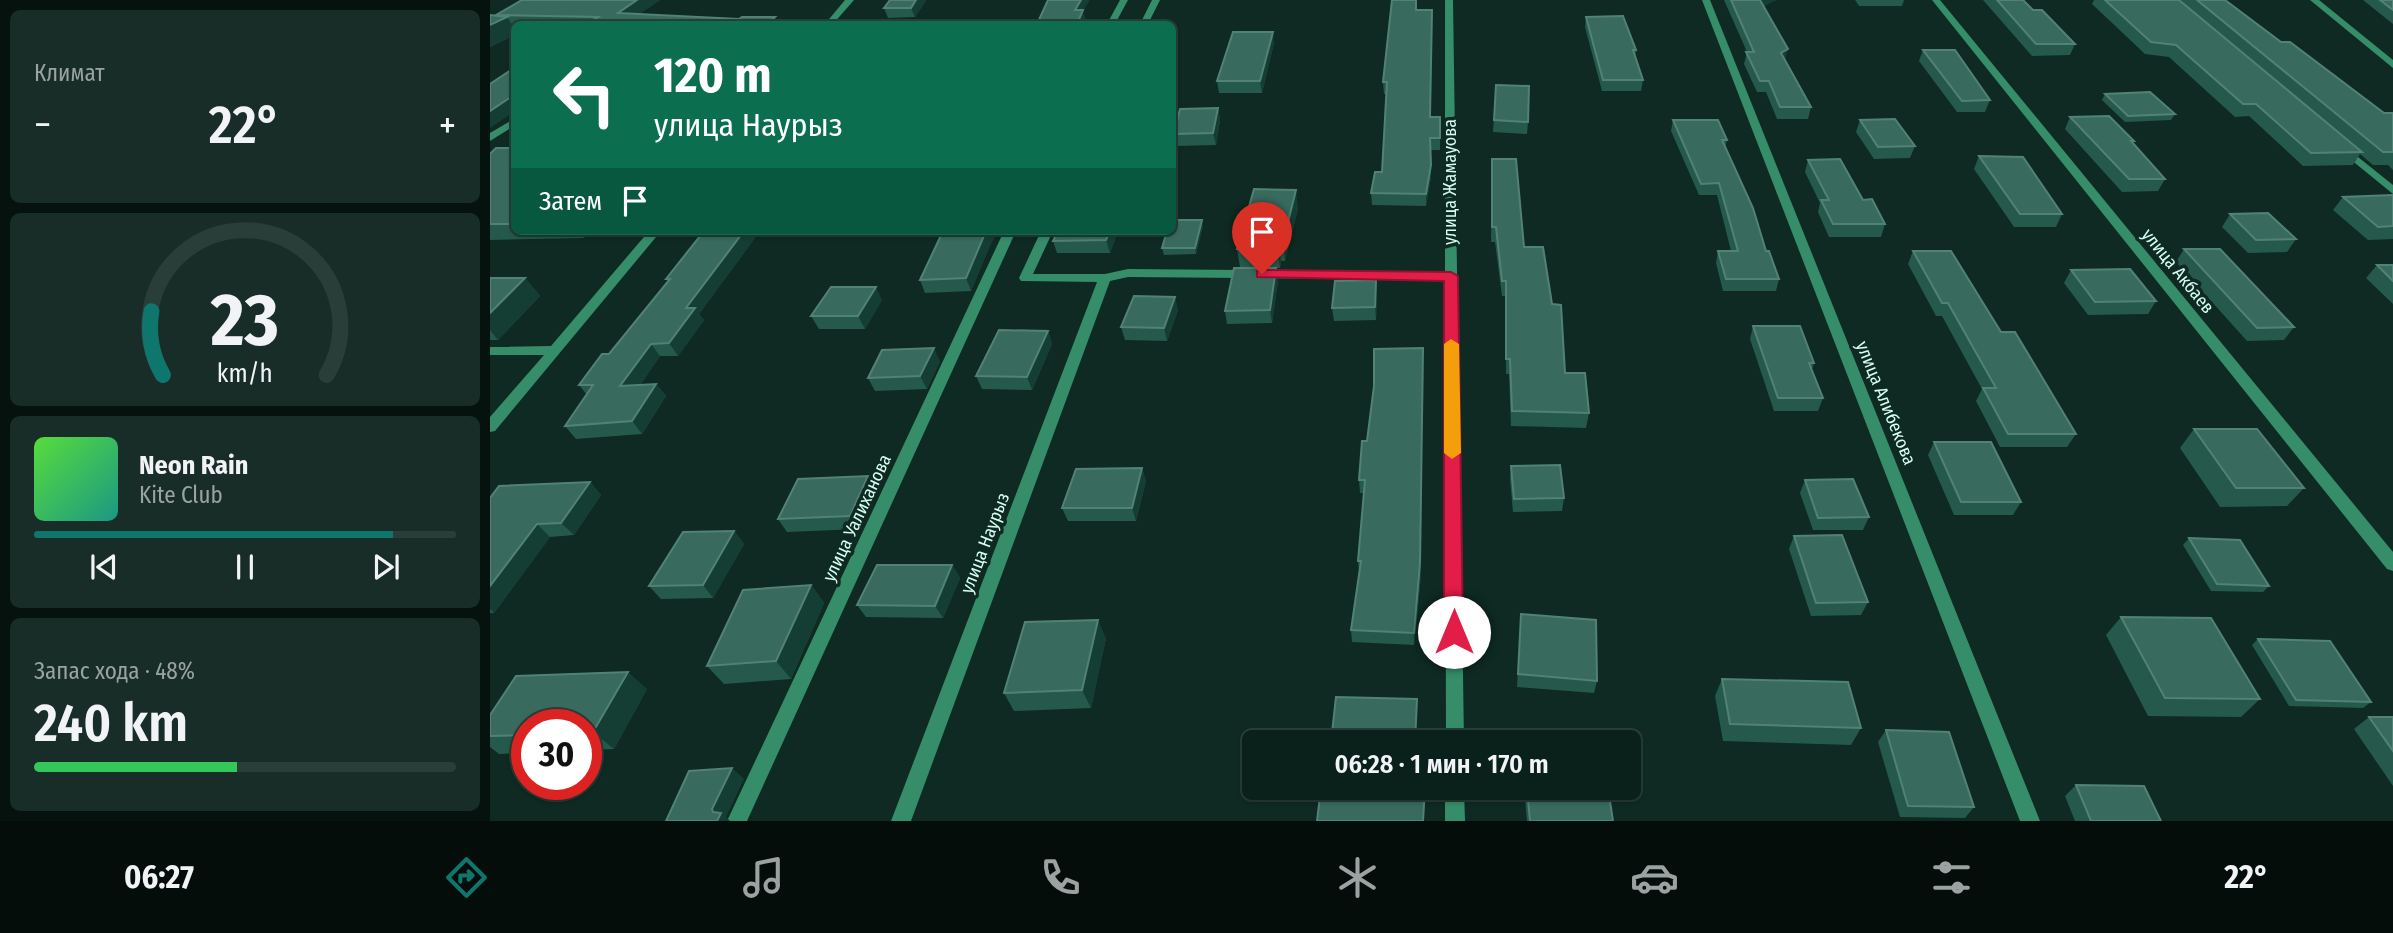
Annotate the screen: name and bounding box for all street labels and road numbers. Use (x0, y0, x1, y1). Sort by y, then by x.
street label: улица Жамауова (1439, 119, 1461, 245)
street label: улица Акбаев (2137, 224, 2219, 318)
street label: улица Алибекова (1851, 338, 1921, 468)
street label: улица Уалиханова (818, 451, 896, 585)
street label: улица Наурыз (956, 489, 1014, 597)

